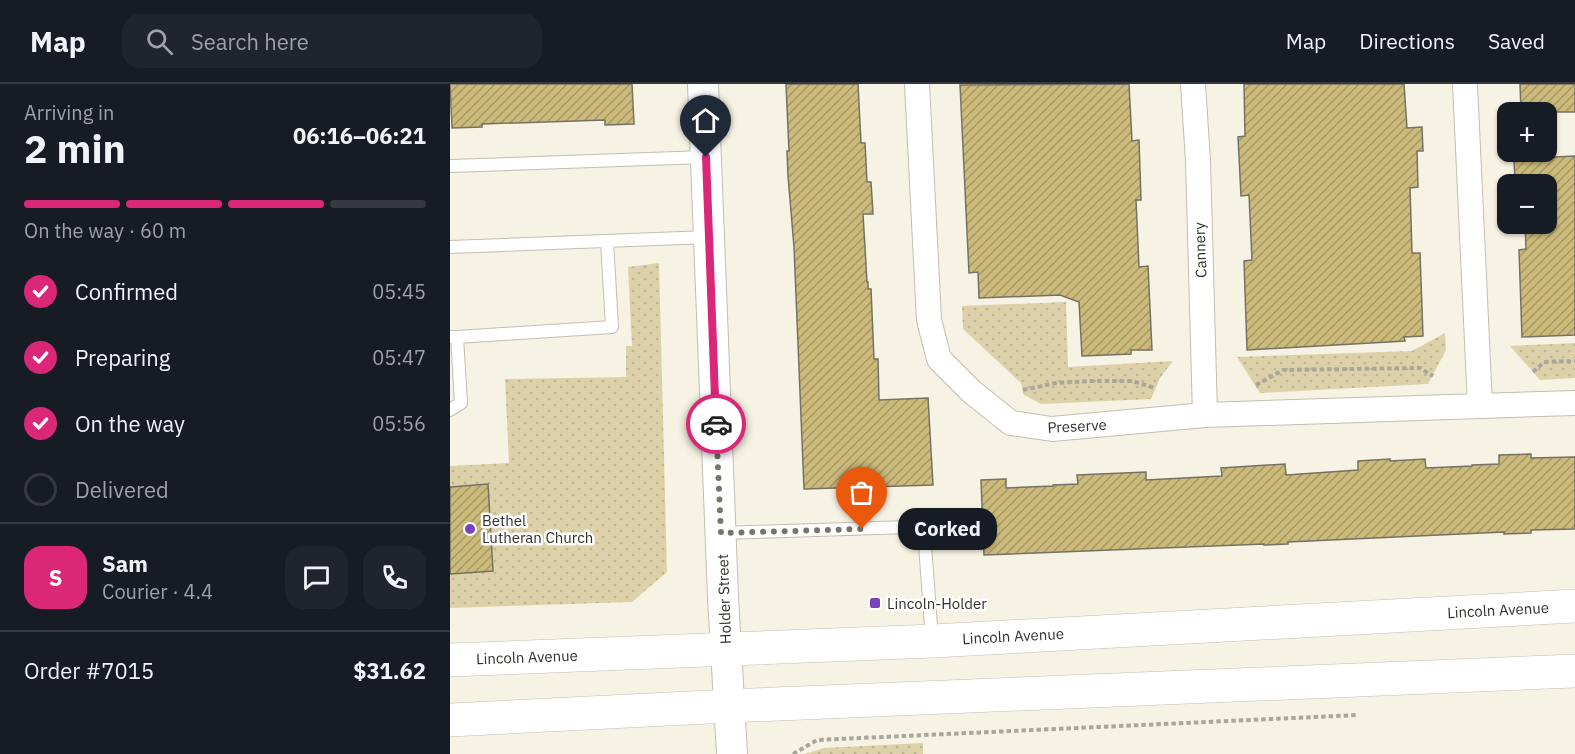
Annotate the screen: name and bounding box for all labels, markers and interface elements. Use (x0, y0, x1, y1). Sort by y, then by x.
search box (122, 14, 542, 68)
text: Map (30, 23, 86, 60)
icon: search (143, 25, 176, 58)
text: Search here (191, 27, 309, 56)
text: Map (1286, 27, 1326, 55)
text: Directions (1359, 27, 1455, 55)
text: Saved (1488, 27, 1545, 55)
pin (680, 95, 731, 157)
text: Arriving in (24, 99, 114, 126)
map controls (1497, 102, 1557, 234)
button: + (1497, 102, 1557, 162)
icon: home (689, 104, 722, 137)
text: 06:16–06:21 (293, 121, 426, 150)
text: 2 min (24, 123, 126, 174)
button: − (1497, 174, 1557, 234)
text: On the way · 60 m (24, 217, 186, 244)
street label: Cannery (1190, 221, 1210, 278)
icon: check (24, 275, 57, 308)
text: Confirmed (75, 277, 178, 306)
text: 05:45 (372, 278, 426, 305)
icon: check (24, 341, 57, 374)
text: Preparing (75, 343, 170, 372)
text: 05:47 (372, 344, 426, 371)
courier (686, 394, 746, 454)
icon: check (24, 407, 57, 440)
icon: car (700, 408, 733, 441)
text: On the way (75, 409, 185, 438)
text: 05:56 (372, 410, 426, 437)
street label: Preserve (1047, 415, 1107, 437)
pin (836, 467, 887, 529)
text: Delivered (75, 475, 169, 504)
icon: bag (845, 476, 878, 509)
callout: Corked (898, 508, 997, 550)
place label: Bethel Lutheran Church (482, 511, 593, 547)
text: Corked (914, 515, 981, 542)
marker: Bethel Lutheran Church (463, 522, 477, 536)
button: chat (285, 546, 348, 609)
button: phone (363, 546, 426, 609)
text: Sam (102, 549, 148, 578)
street label: Holder Street (713, 554, 735, 644)
text: S (49, 563, 62, 592)
text: Courier · 4.4 (102, 578, 213, 605)
place label: Lincoln-Holder (887, 594, 987, 613)
marker: Lincoln-Holder (868, 596, 882, 610)
street label: Lincoln Avenue (1447, 598, 1549, 622)
street label: Lincoln Avenue (962, 624, 1064, 648)
street label: Lincoln Avenue (476, 646, 578, 668)
text: Order #7015 (24, 656, 154, 685)
text: $31.62 (353, 656, 426, 685)

